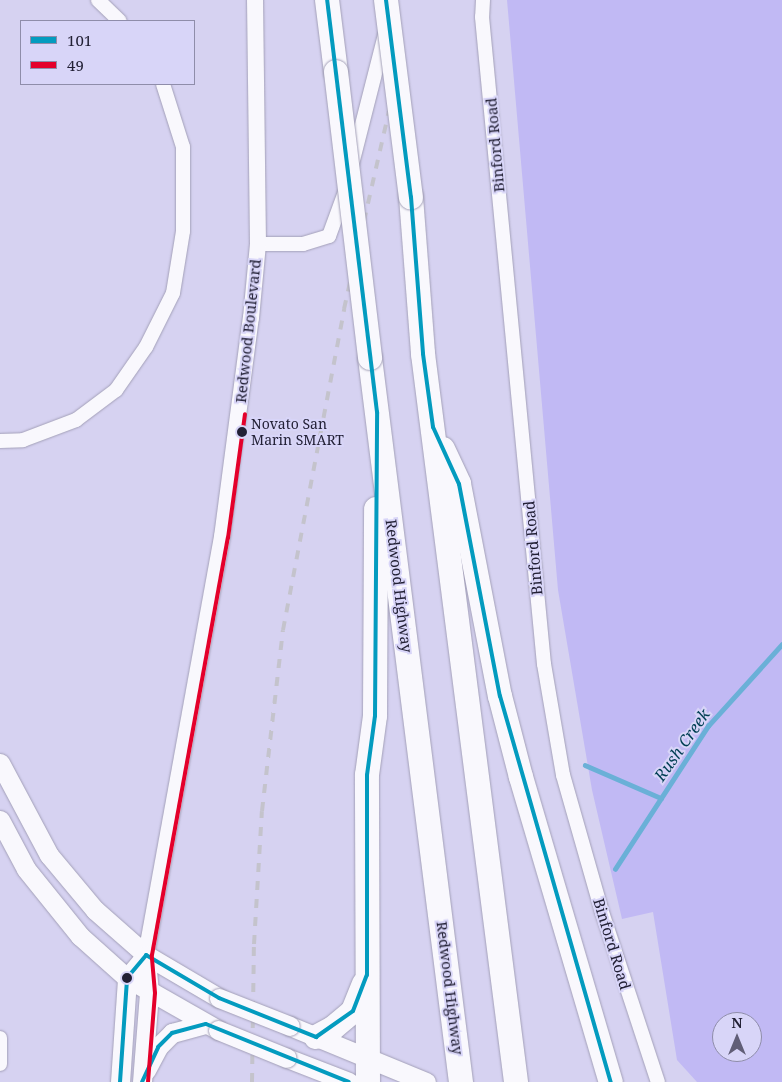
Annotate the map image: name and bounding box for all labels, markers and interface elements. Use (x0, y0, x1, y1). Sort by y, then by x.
legend (20, 20, 195, 85)
text: 101 (67, 30, 92, 50)
text: 49 (67, 55, 84, 75)
street label: Binford Road (482, 97, 508, 193)
street label: Redwood Boulevard (231, 258, 265, 404)
place label: Novato San Marin SMART (251, 416, 344, 448)
marker: Novato San Marin SMART (237, 427, 247, 437)
street label: Binford Road (520, 500, 546, 596)
street label: Redwood Highway (382, 518, 416, 654)
water label: Rush Creek (650, 705, 714, 785)
street label: Binford Road (590, 896, 634, 992)
street label: Redwood Highway (433, 920, 467, 1056)
unlabelled marker (122, 973, 132, 983)
north arrow (712, 1012, 762, 1062)
text: N (731, 1013, 743, 1032)

